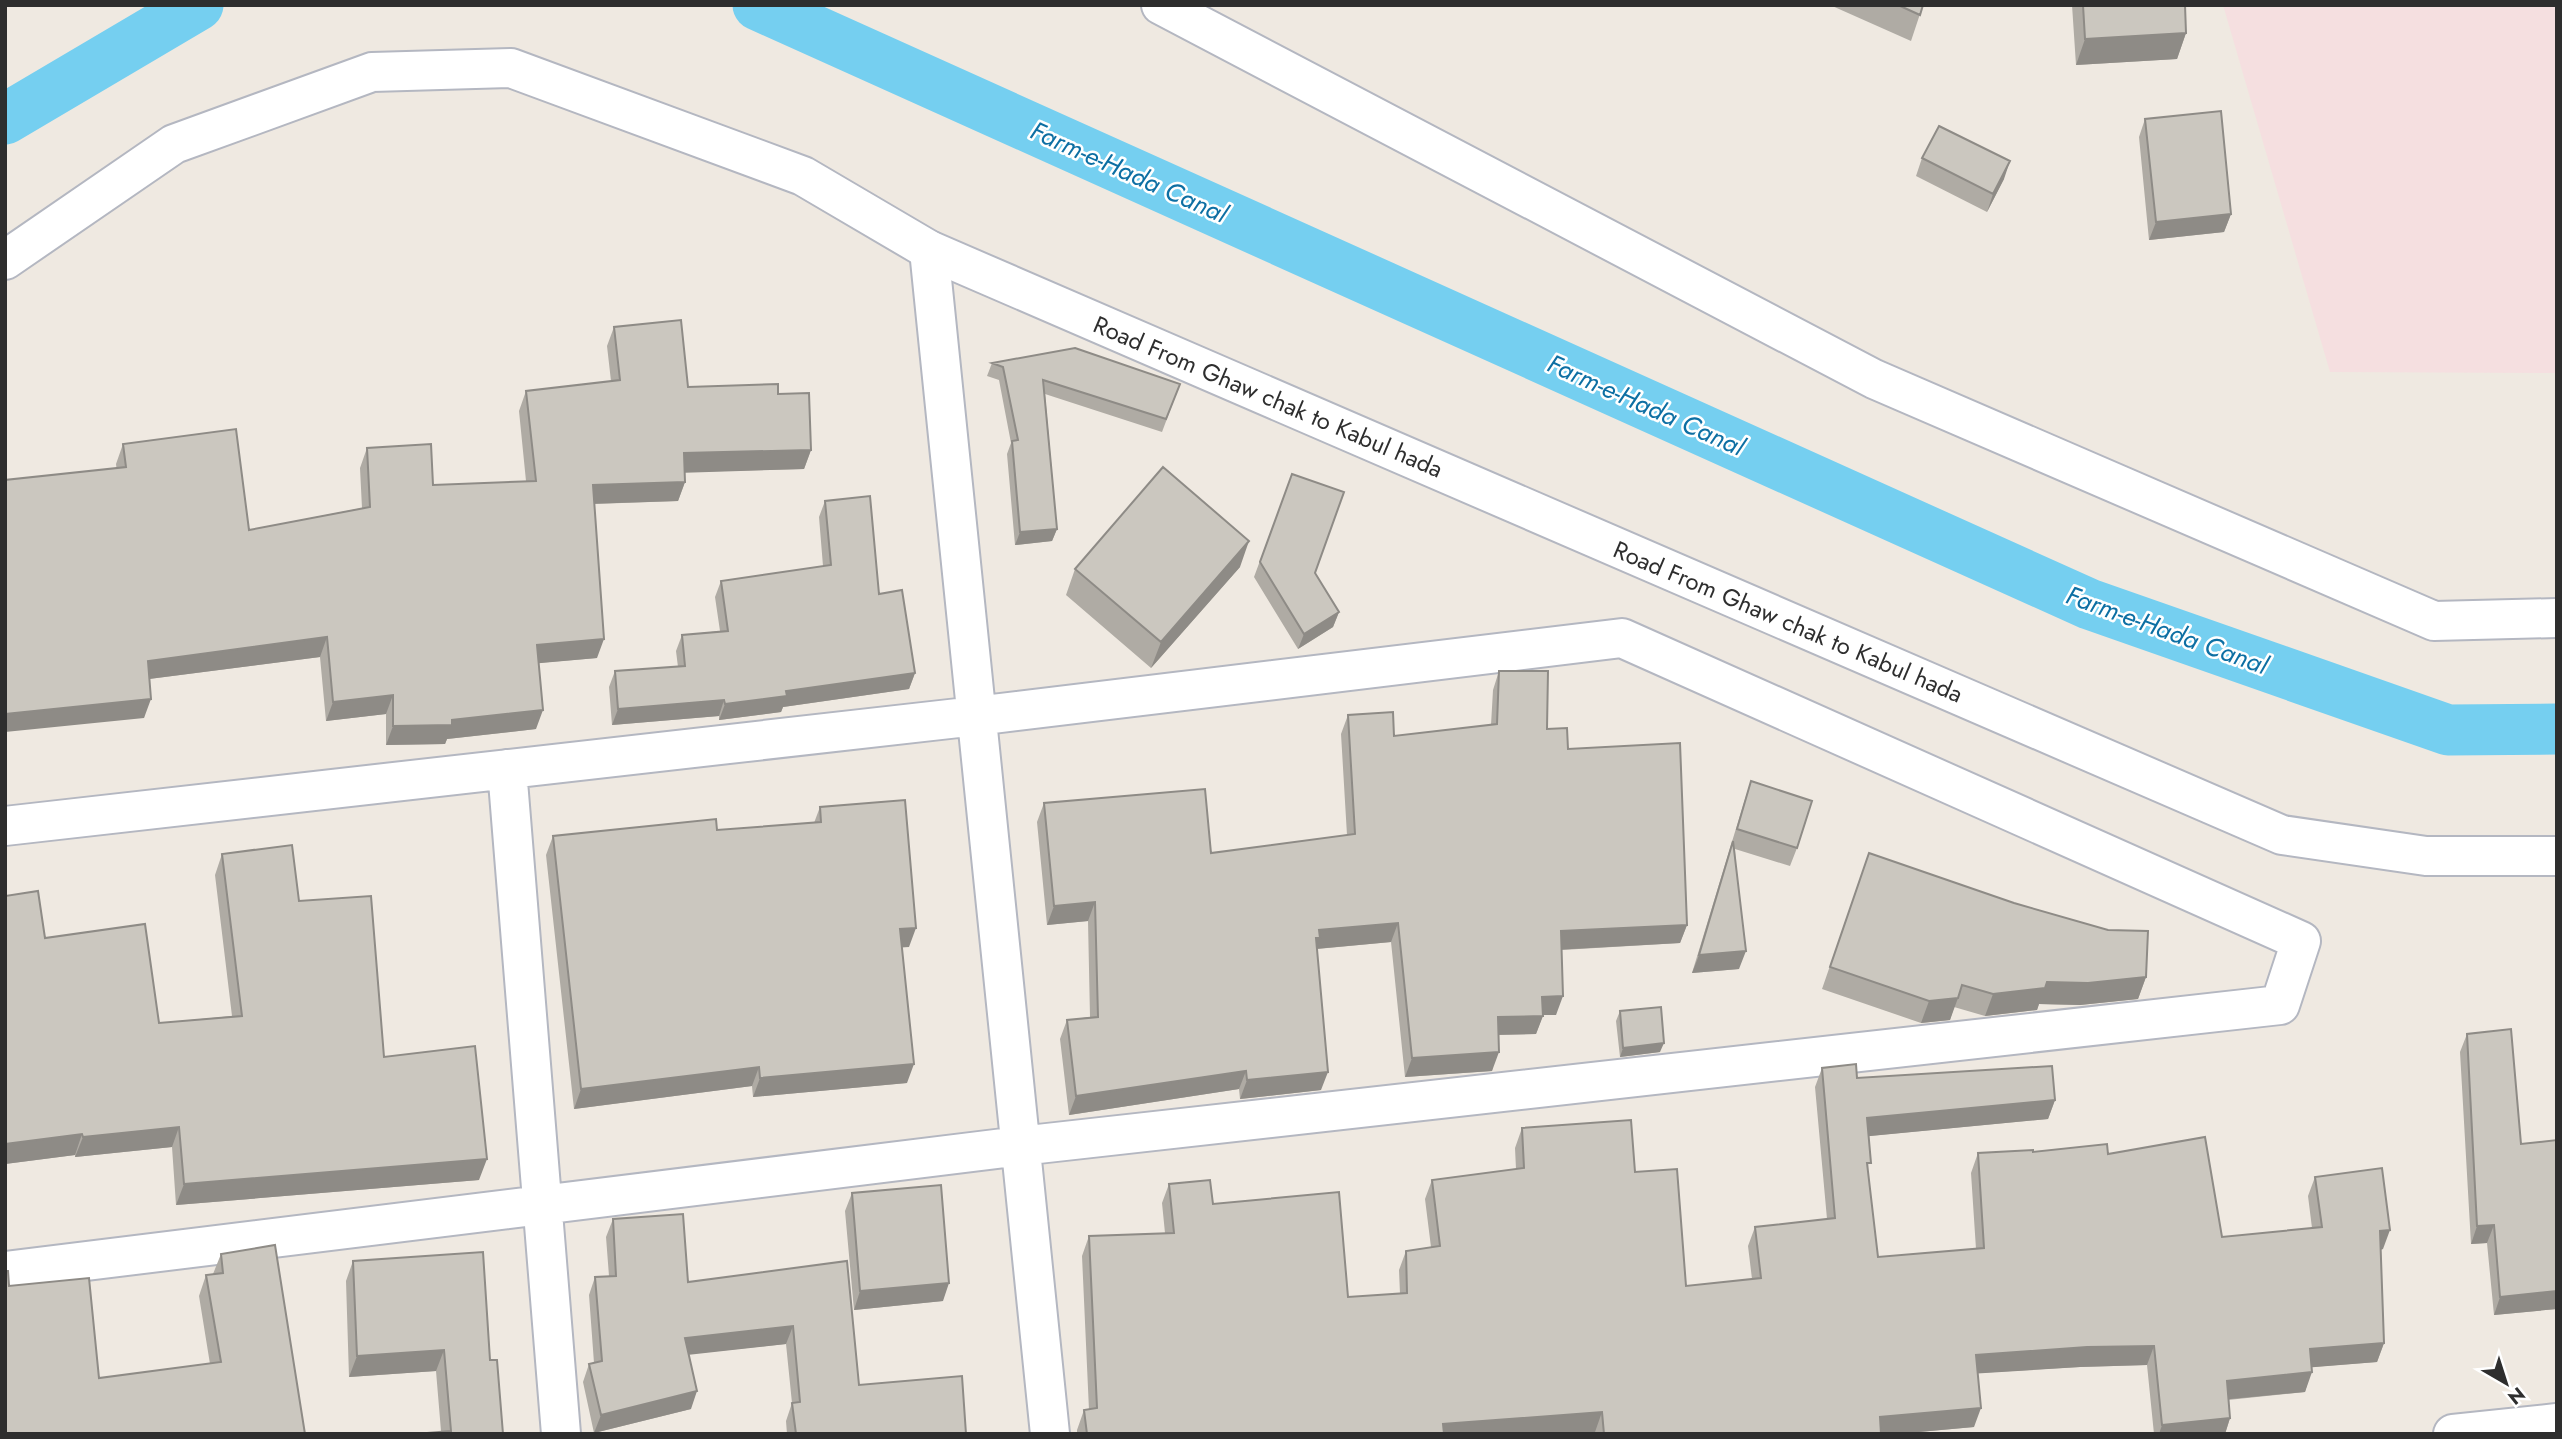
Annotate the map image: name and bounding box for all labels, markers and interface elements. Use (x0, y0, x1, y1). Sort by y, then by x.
water label: Farm-e-Hada Canal (1024, 111, 1235, 233)
street label: Road From Ghaw chak to Kabul hada (1088, 307, 1448, 486)
water label: Farm-e-Hada Canal (1541, 344, 1752, 466)
street label: Road From Ghaw chak to Kabul hada (1608, 532, 1968, 711)
water label: Farm-e-Hada Canal (2061, 576, 2274, 685)
north arrow (2471, 1348, 2541, 1418)
text: N (2502, 1381, 2531, 1411)

